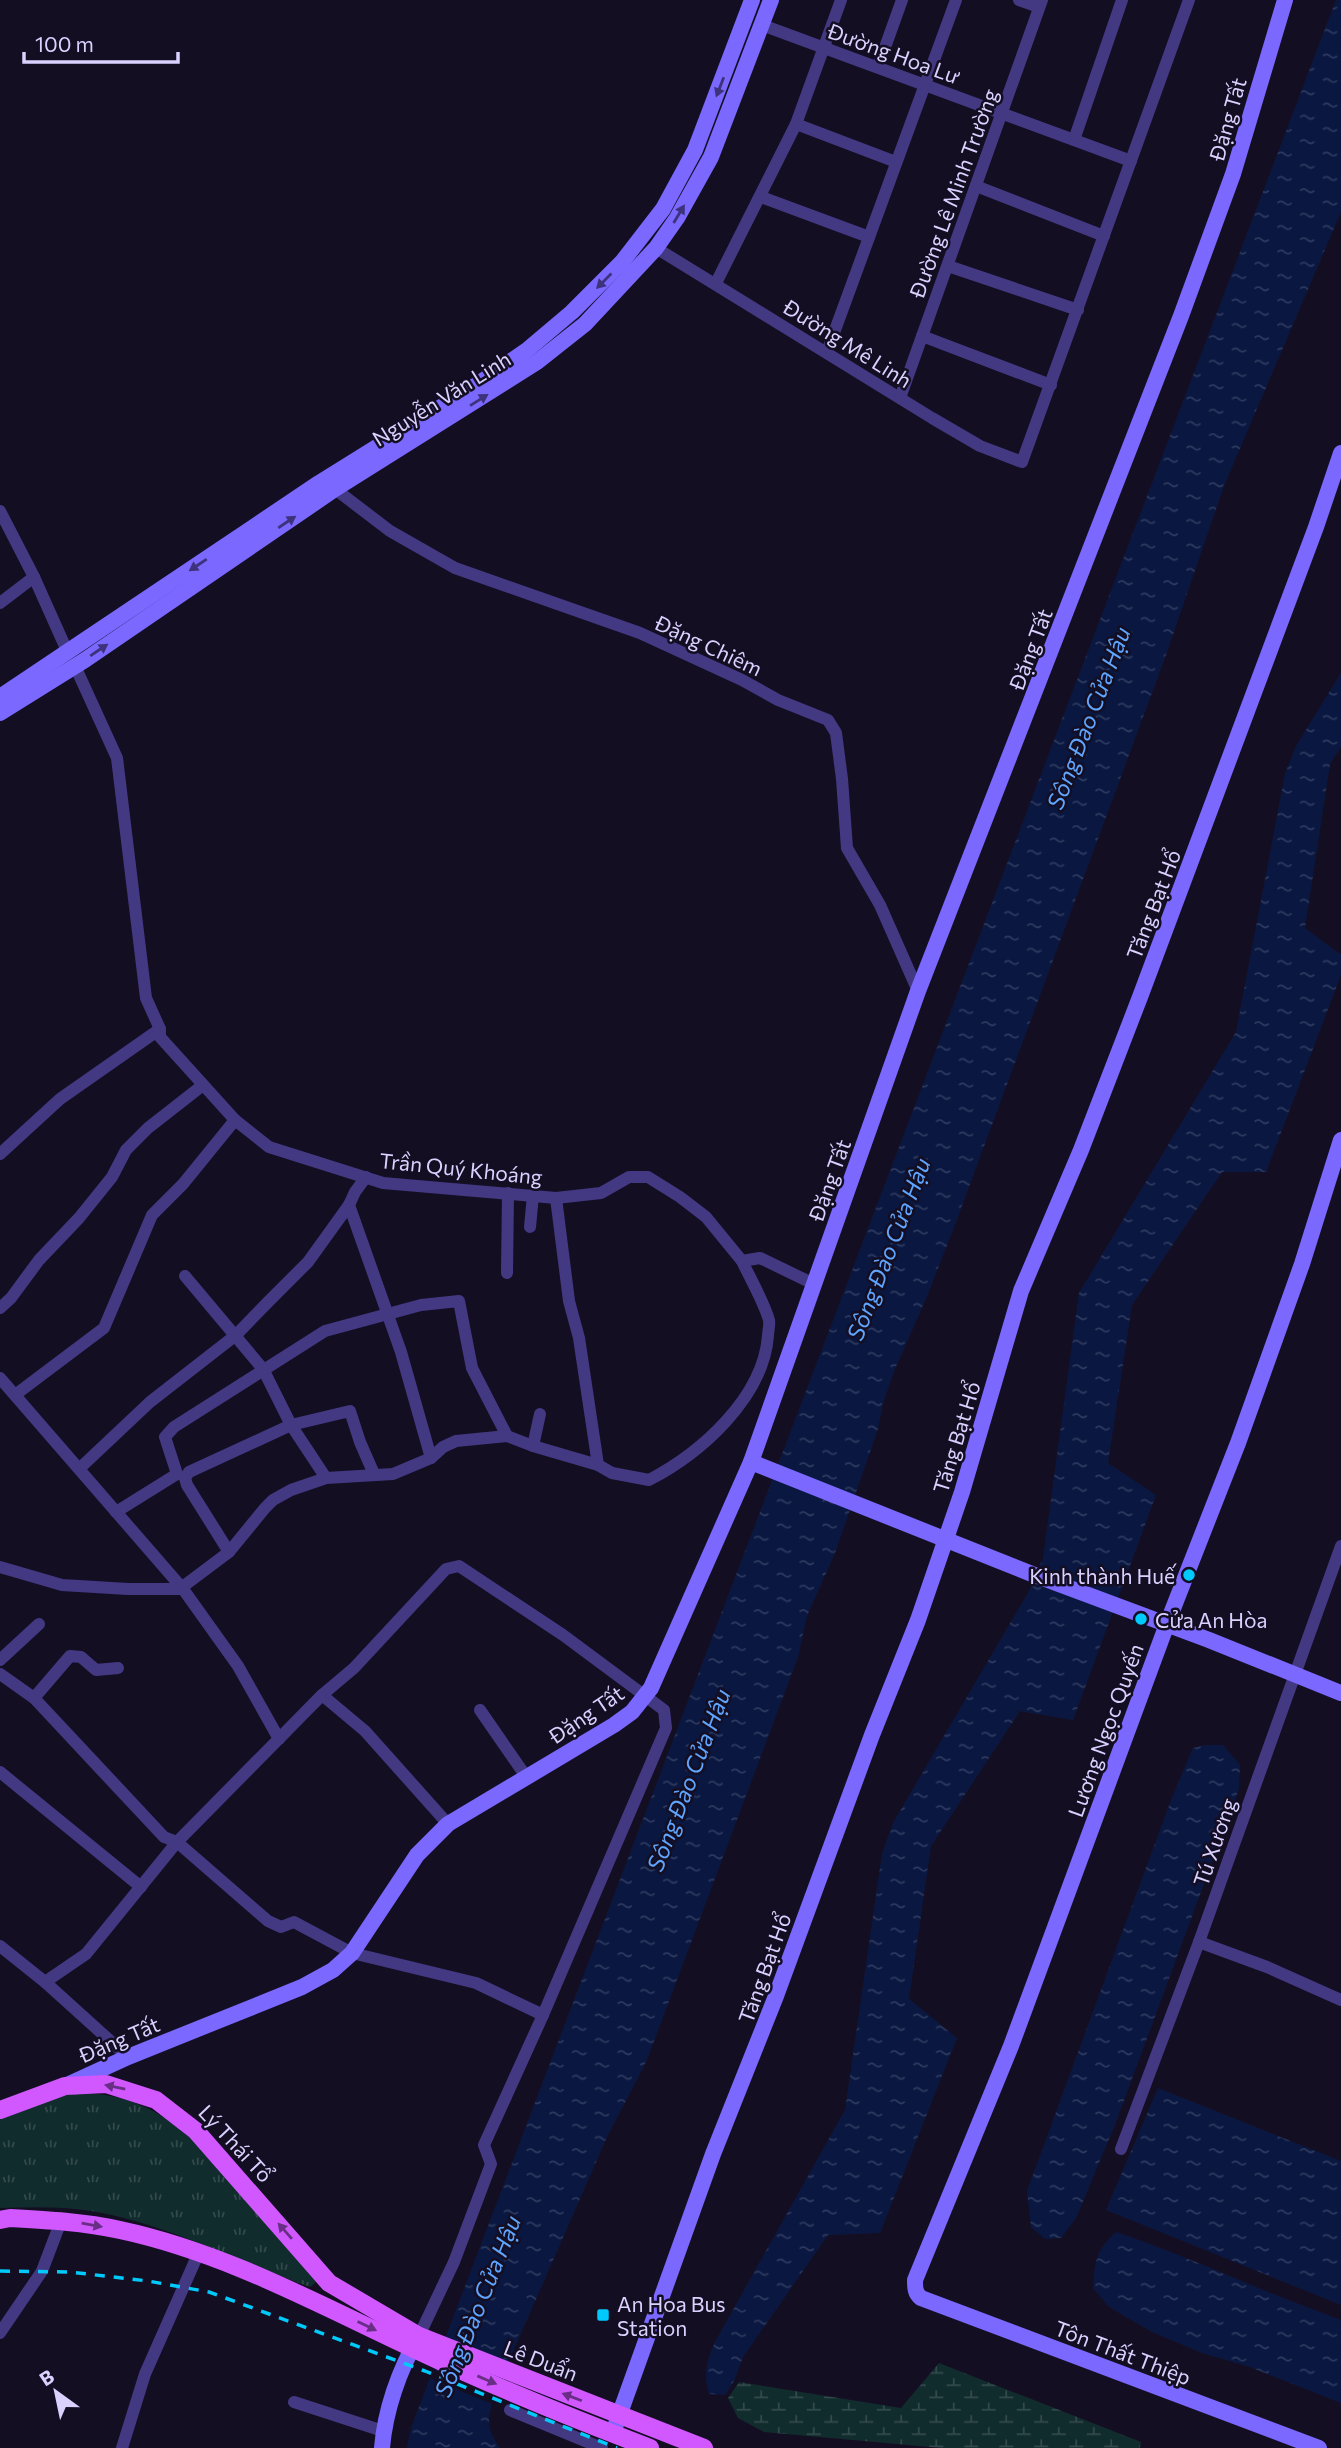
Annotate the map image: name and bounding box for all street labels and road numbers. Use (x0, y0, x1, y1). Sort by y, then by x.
street label: Đường Hoa Lư (824, 17, 964, 89)
street label: Đặng Tất (1203, 75, 1251, 164)
street label: Đường Lê Minh Trường (903, 85, 1002, 302)
street label: Đường Mê Linh (779, 293, 917, 392)
street label: Nguyễn Văn Linh (367, 345, 515, 451)
street label: Đặng Tất (1003, 605, 1057, 694)
street label: Đặng Chiêm (651, 609, 766, 681)
street label: Tăng Bạt Hổ (1121, 845, 1185, 962)
street label: Đặng Tất (802, 1136, 855, 1225)
street label: Trần Quý Khoáng (378, 1147, 544, 1189)
street label: Tăng Bạt Hổ (927, 1378, 985, 1496)
street label: Lương Ngọc Quyến (1062, 1640, 1148, 1820)
street label: Đặng Tất (543, 1680, 628, 1749)
street label: Tú Xương (1187, 1795, 1241, 1889)
street label: Tăng Bạt Hổ (733, 1909, 796, 2026)
street label: Đặng Tất (74, 2011, 163, 2067)
street label: Lý Thái Tổ (194, 2099, 278, 2187)
street label: Tôn Thất Thiệp (1051, 2315, 1195, 2389)
street label: Lê Duẩn (500, 2334, 582, 2386)

